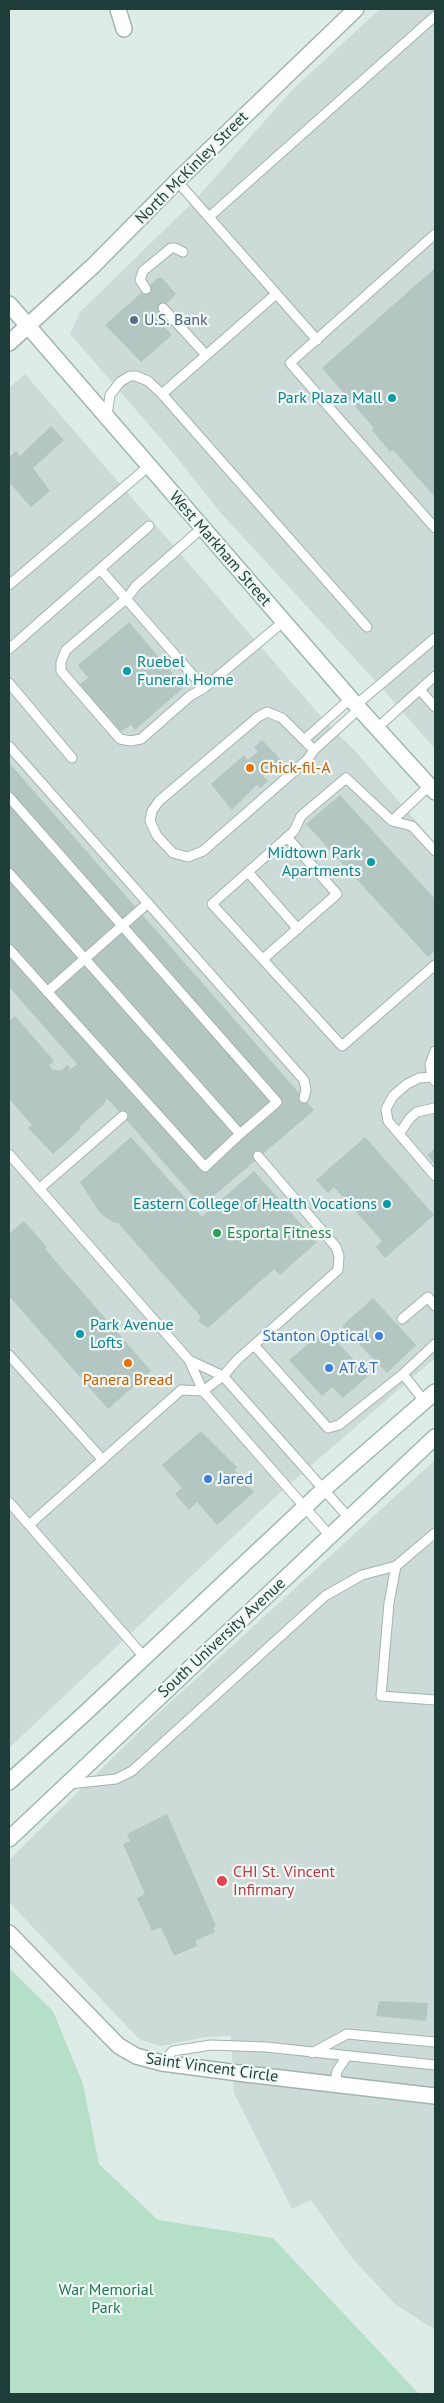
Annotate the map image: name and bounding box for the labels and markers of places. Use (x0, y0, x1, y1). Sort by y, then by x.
place label: U.S. Bank (144, 310, 208, 330)
marker: U.S. Bank (128, 314, 140, 326)
place label: Park Plaza Mall (277, 388, 382, 408)
marker: Park Plaza Mall (386, 392, 398, 404)
place label: Ruebel Funeral Home (137, 652, 234, 690)
marker: Ruebel Funeral Home (121, 665, 133, 677)
place label: Chick-fil-A (260, 758, 331, 778)
marker: Chick-fil-A (244, 762, 256, 774)
place label: Midtown Park Apartments (268, 843, 361, 881)
marker: Midtown Park Apartments (365, 856, 377, 868)
place label: Eastern College of Health Vocations (133, 1194, 377, 1214)
marker: Eastern College of Health Vocations (381, 1198, 393, 1210)
place label: Esporta Fitness (227, 1223, 331, 1243)
marker: Esporta Fitness (211, 1227, 223, 1239)
place label: Park Avenue Lofts (90, 1315, 174, 1353)
place label: Stanton Optical (262, 1326, 369, 1346)
marker: Park Avenue Lofts (74, 1328, 86, 1340)
marker: Stanton Optical (373, 1330, 385, 1342)
marker: Panera Bread (122, 1357, 134, 1369)
place label: AT&T (339, 1358, 378, 1378)
marker: AT&T (323, 1362, 335, 1374)
place label: Panera Bread (83, 1370, 173, 1390)
place label: Jared (218, 1469, 253, 1489)
marker: Jared (202, 1473, 214, 1485)
place label: CHI St. Vincent Infirmary (233, 1862, 335, 1900)
marker: CHI St. Vincent Infirmary (215, 1874, 229, 1888)

